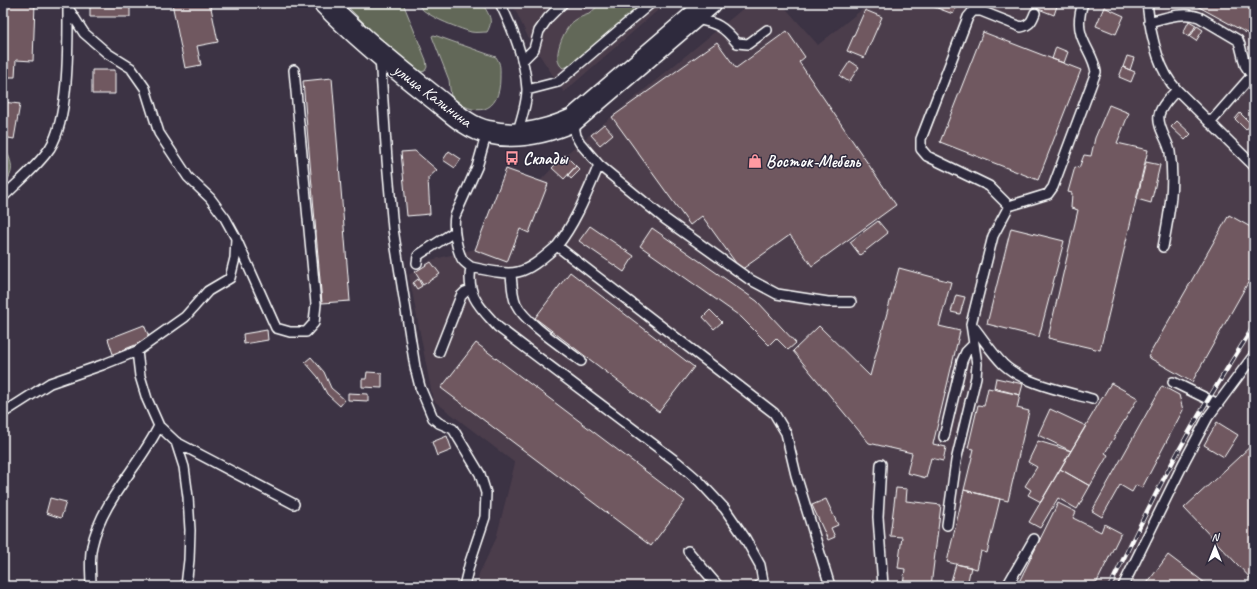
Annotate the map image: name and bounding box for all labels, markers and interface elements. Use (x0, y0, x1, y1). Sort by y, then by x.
street label: улица Калинина (389, 58, 477, 133)
place label: Склады (523, 148, 569, 169)
bus stop icon: Склады (504, 150, 520, 166)
place label: Восток-Мебель (766, 151, 862, 172)
shop icon: Восток-Мебель (747, 153, 763, 169)
north arrow (1195, 527, 1235, 567)
text: N (1212, 530, 1221, 544)

